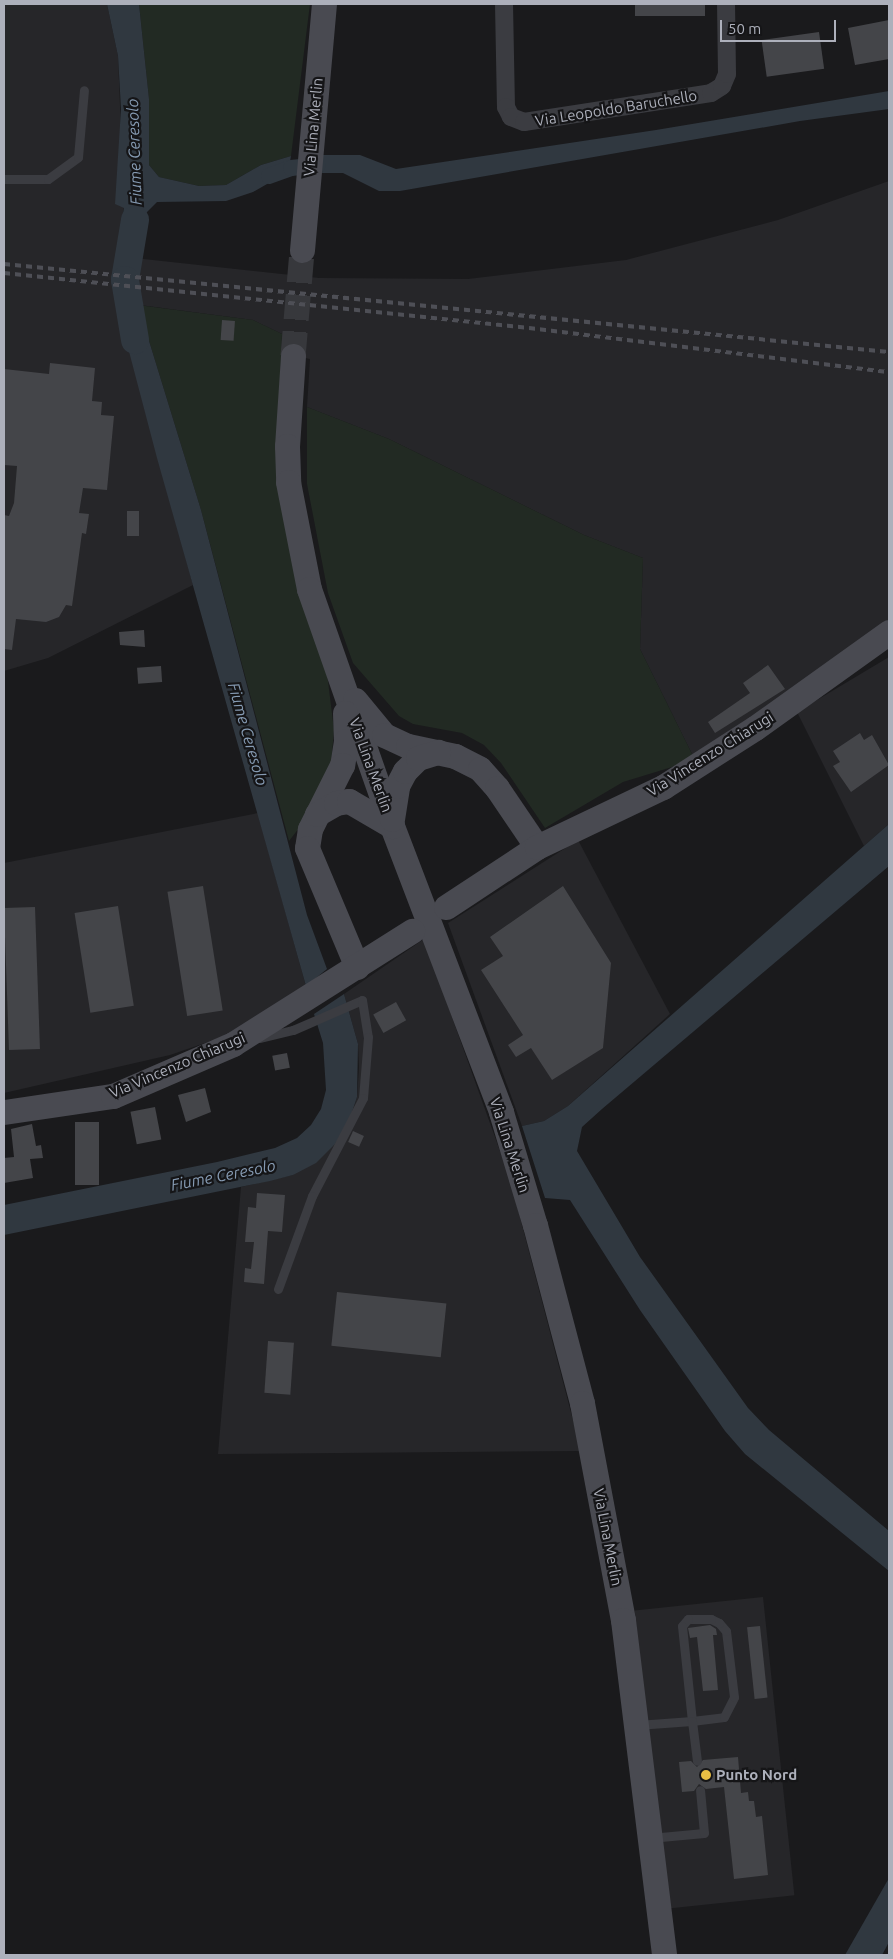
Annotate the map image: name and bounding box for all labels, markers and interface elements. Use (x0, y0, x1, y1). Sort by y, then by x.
scale bar (723, 10, 839, 42)
text: 50 m (728, 20, 761, 37)
street label: Via Lina Merlin (300, 77, 326, 177)
street label: Via Leopoldo Baruchello (534, 86, 698, 130)
water label: Fiume Ceresolo (123, 99, 145, 205)
water label: Fiume Ceresolo (224, 680, 272, 788)
street label: Via Vincenzo Chiarugi (644, 708, 776, 800)
street label: Via Lina Merlin (346, 715, 396, 815)
street label: Via Vincenzo Chiarugi (107, 1028, 247, 1102)
street label: Via Lina Merlin (486, 1095, 534, 1195)
water label: Fiume Ceresolo (169, 1155, 277, 1195)
street label: Via Lina Merlin (590, 1487, 626, 1587)
place label: Punto Nord (716, 1766, 797, 1784)
marker: Punto Nord (700, 1769, 712, 1781)

